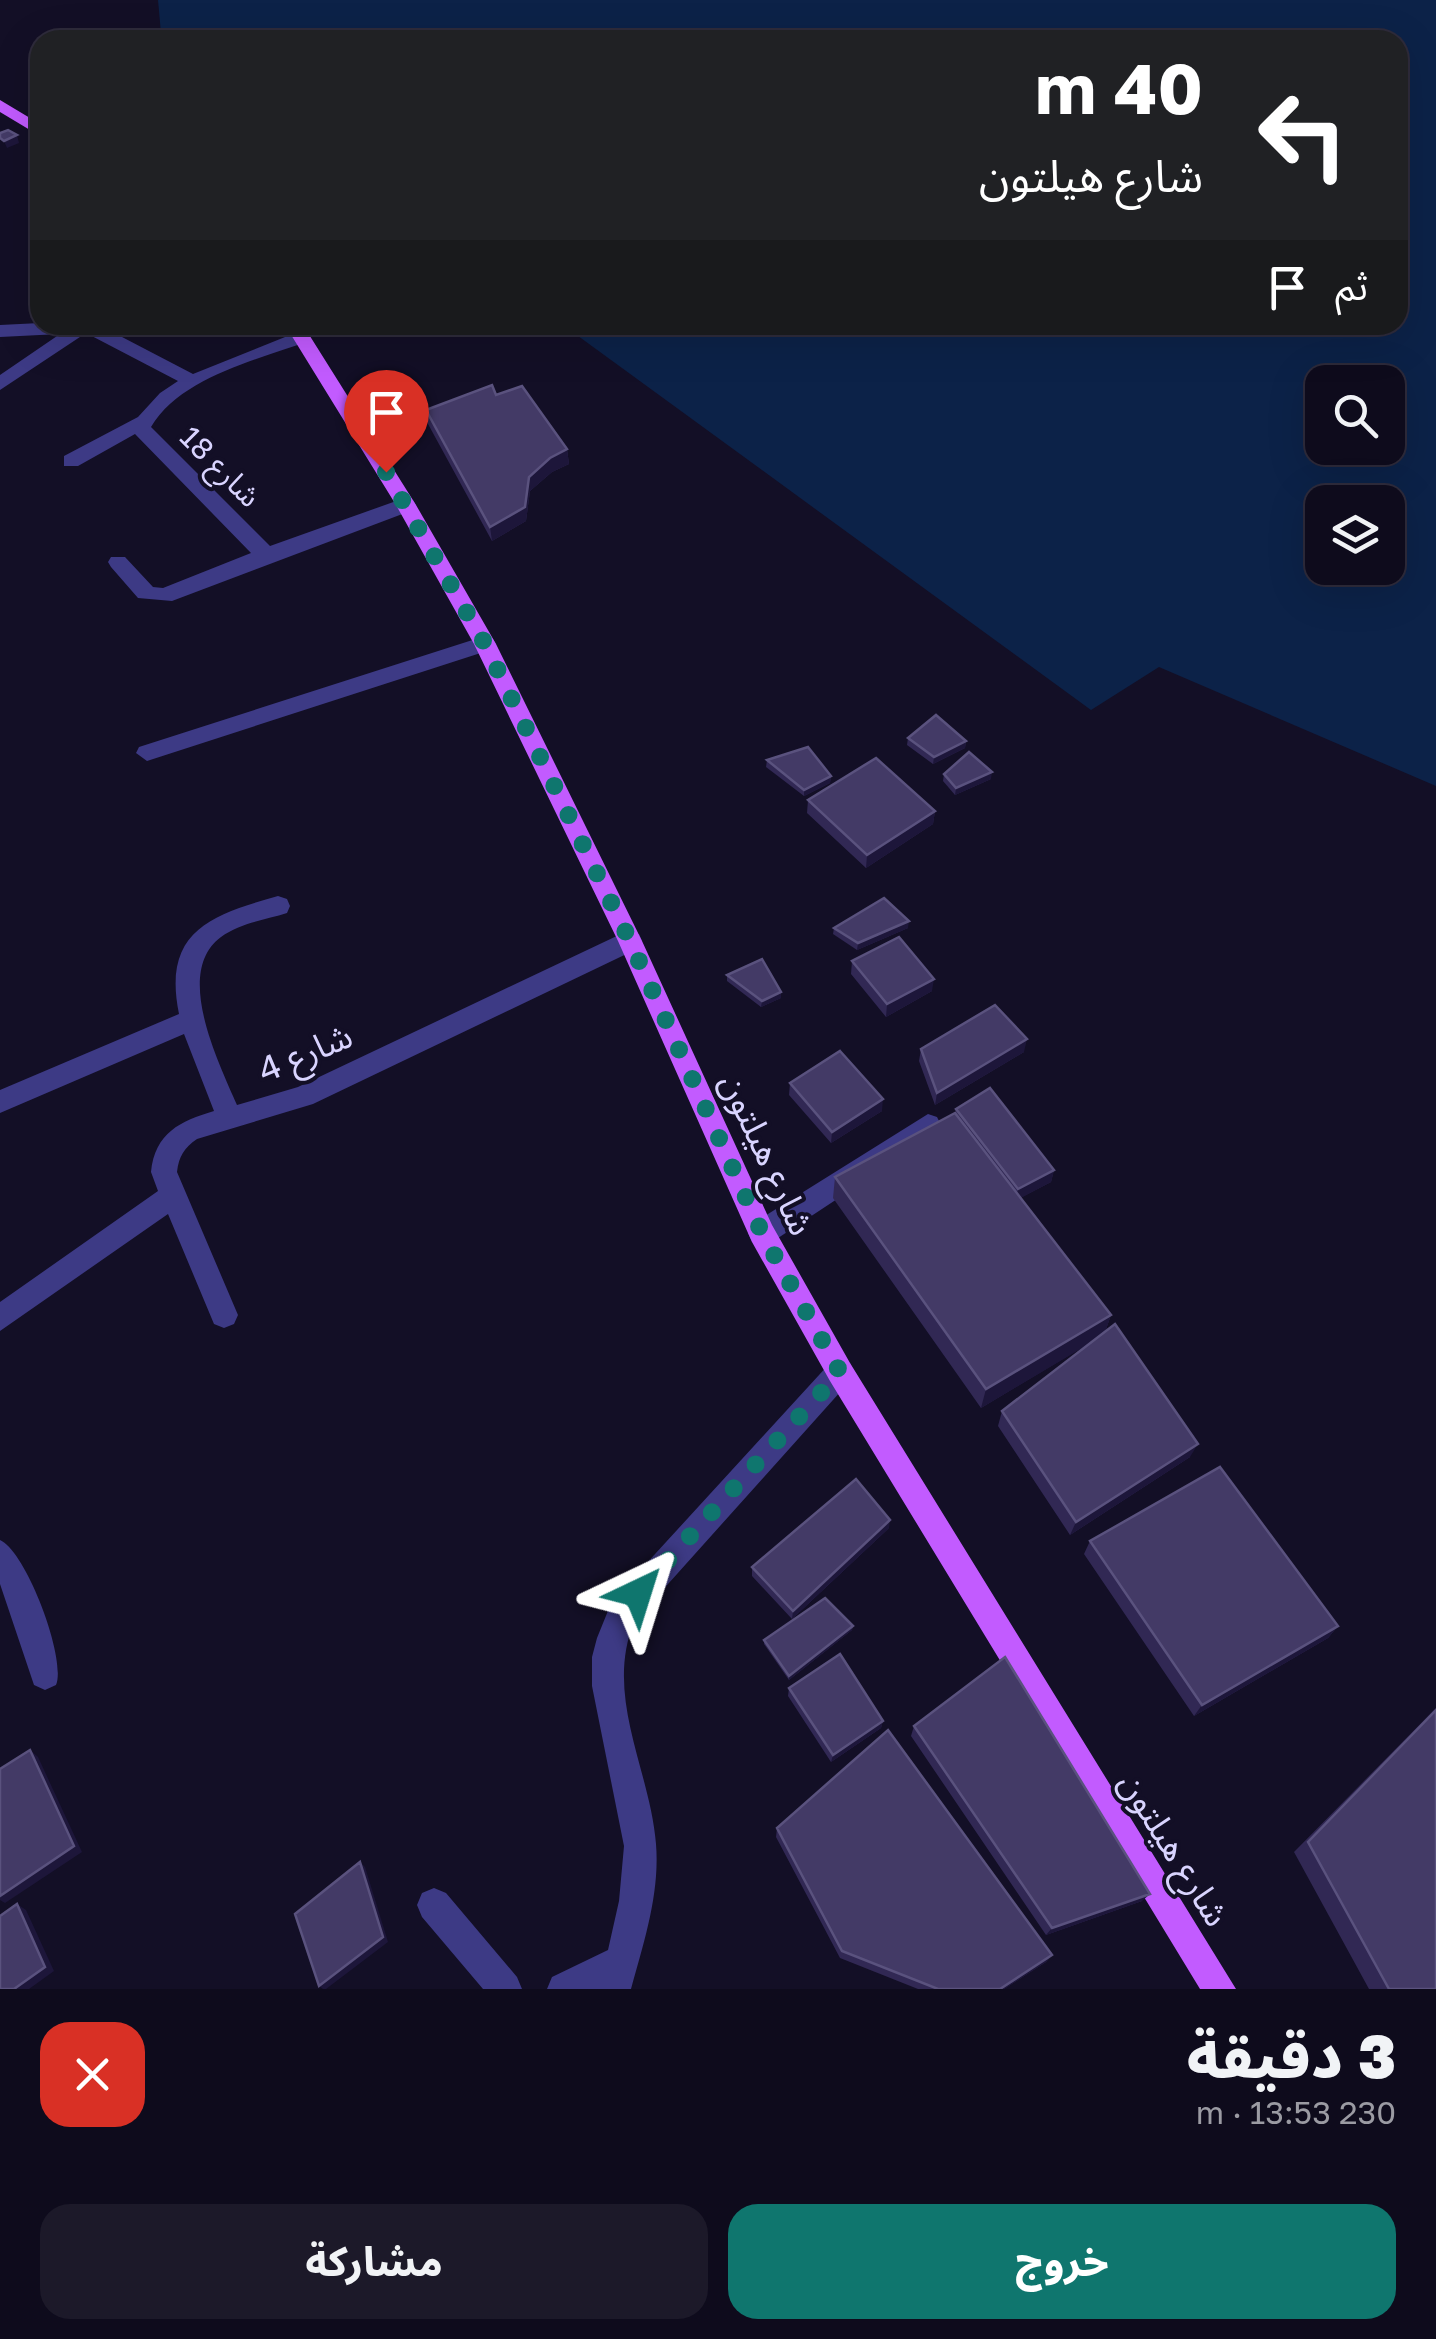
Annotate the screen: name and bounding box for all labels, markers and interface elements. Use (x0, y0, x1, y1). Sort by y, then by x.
text: 40 m (1035, 45, 1203, 129)
icon: left (1238, 70, 1368, 200)
text: شارع هيلتون (979, 148, 1203, 202)
icon: arrive (1260, 260, 1315, 315)
text: ثم (1335, 263, 1368, 308)
map controls (1305, 365, 1405, 585)
button: search (1305, 365, 1405, 465)
pin (344, 370, 429, 473)
icon: arrive (359, 385, 414, 440)
street label: شارع 18 (169, 419, 268, 518)
button: layers (1305, 485, 1405, 585)
street label: شارع 4 (251, 1014, 360, 1096)
street label: شارع هيلتون (707, 1066, 824, 1244)
position arrow (586, 1541, 690, 1645)
street label: شارع هيلتون (1106, 1763, 1239, 1937)
text: 3 دقيقة (1187, 2019, 1396, 2091)
button: close (40, 2022, 145, 2127)
text: 230 m · 13:53 (1196, 2093, 1396, 2131)
button: مشاركة (40, 2204, 708, 2319)
button: خروج (728, 2204, 1396, 2319)

